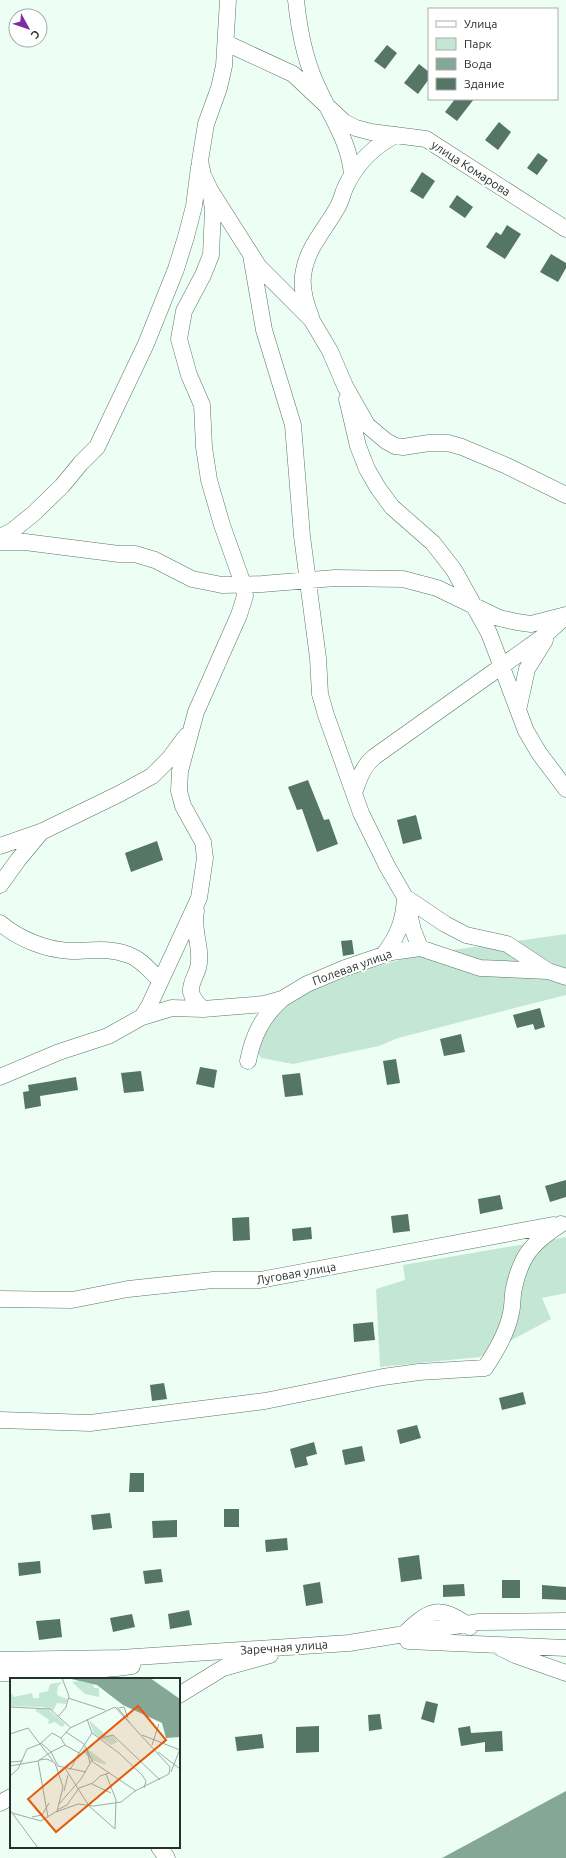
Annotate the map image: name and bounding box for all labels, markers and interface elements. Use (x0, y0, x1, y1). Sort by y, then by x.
north arrow (8, 8, 48, 48)
legend (428, 8, 558, 100)
text: Улица (464, 17, 497, 30)
text: С (29, 28, 43, 41)
text: Парк (464, 37, 492, 50)
text: Вода (464, 57, 492, 70)
text: Здание (464, 77, 505, 90)
street label: улица Комарова (429, 138, 513, 198)
street label: Полевая улица (310, 947, 394, 987)
street label: Луговая улица (255, 1260, 337, 1286)
street label: Заречная улица (240, 1637, 328, 1657)
inset map (10, 1678, 180, 1848)

